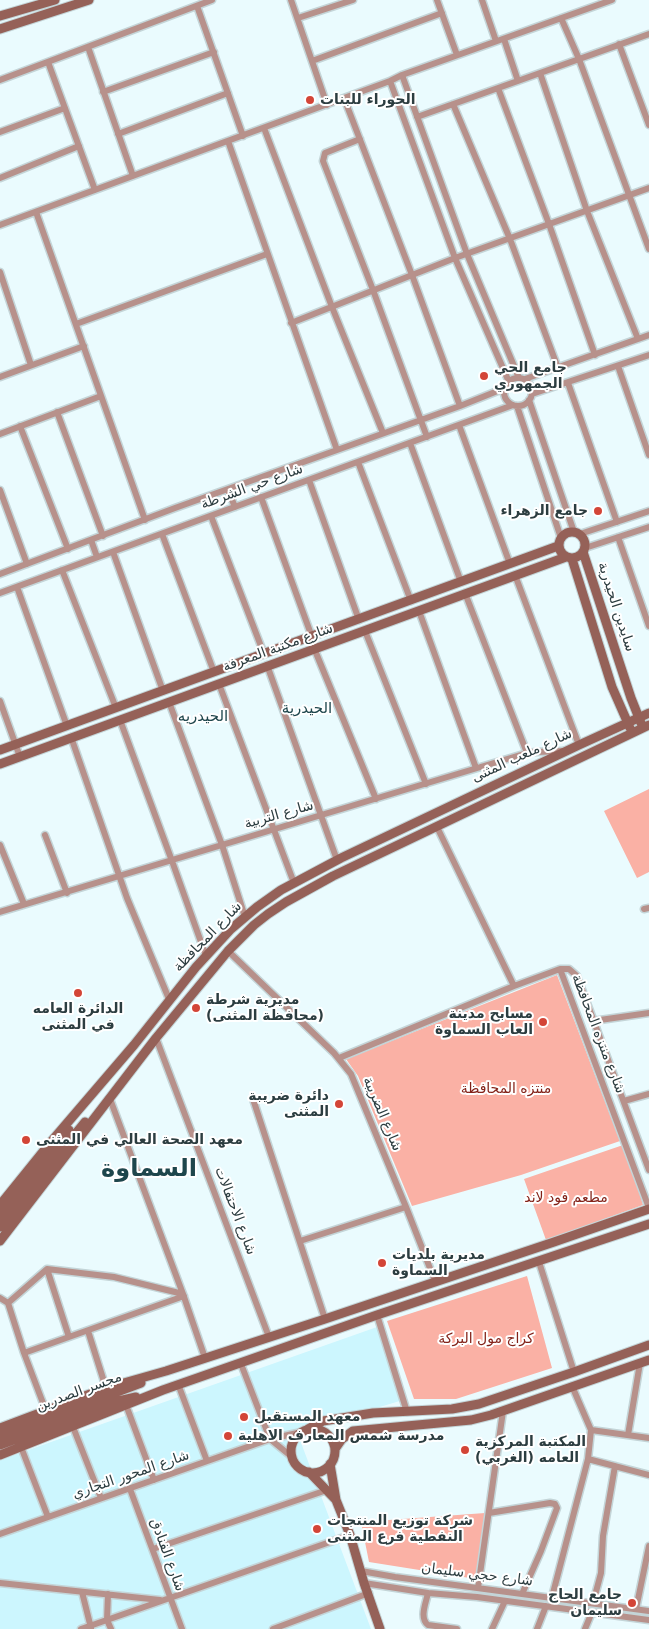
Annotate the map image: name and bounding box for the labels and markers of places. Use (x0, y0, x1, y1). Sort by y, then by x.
place label: الحوراء للبنات (320, 92, 416, 108)
marker: الحوراء للبنات (304, 94, 316, 106)
place label: جامع الحي الجمهوري (494, 360, 567, 392)
marker: جامع الحي الجمهوري (478, 370, 490, 382)
place label: جامع الزهراء (500, 503, 588, 519)
marker: جامع الزهراء (592, 505, 604, 517)
marker: الدائرة العامه في المثنى (72, 987, 84, 999)
place label: مديرية شرطة (محافظة المثنى) (206, 992, 324, 1024)
place label: الدائرة العامه في المثنى (33, 1001, 123, 1034)
marker: مديرية شرطة (محافظة المثنى) (190, 1002, 202, 1014)
place label: مسابح مدينة العاب السماوة (435, 1006, 533, 1038)
marker: مسابح مدينة العاب السماوة (537, 1016, 549, 1028)
place label: دائرة ضريبة المثنى (248, 1088, 329, 1120)
marker: دائرة ضريبة المثنى (333, 1098, 345, 1110)
place label: معهد الصحة العالي في المثنى (36, 1132, 243, 1148)
marker: معهد الصحة العالي في المثنى (20, 1134, 32, 1146)
place label: مديرية بلديات السماوة (392, 1247, 485, 1280)
marker: مديرية بلديات السماوة (376, 1257, 388, 1269)
place label: معهد المستقبل (254, 1409, 360, 1425)
marker: معهد المستقبل (238, 1411, 250, 1423)
place label: مدرسة شمس المعارف الاهلية (238, 1428, 444, 1444)
marker: مدرسة شمس المعارف الاهلية (222, 1430, 234, 1442)
place label: المكتبة المركزية العامه (الغربي) (475, 1434, 586, 1466)
marker: المكتبة المركزية العامه (الغربي) (459, 1444, 471, 1456)
place label: شركة توزيع المنتجات النفطية فرع المثنى (327, 1513, 473, 1545)
marker: شركة توزيع المنتجات النفطية فرع المثنى (311, 1523, 323, 1535)
place label: جامع الحاج سليمان (548, 1587, 622, 1620)
marker: جامع الحاج سليمان (626, 1597, 638, 1609)

